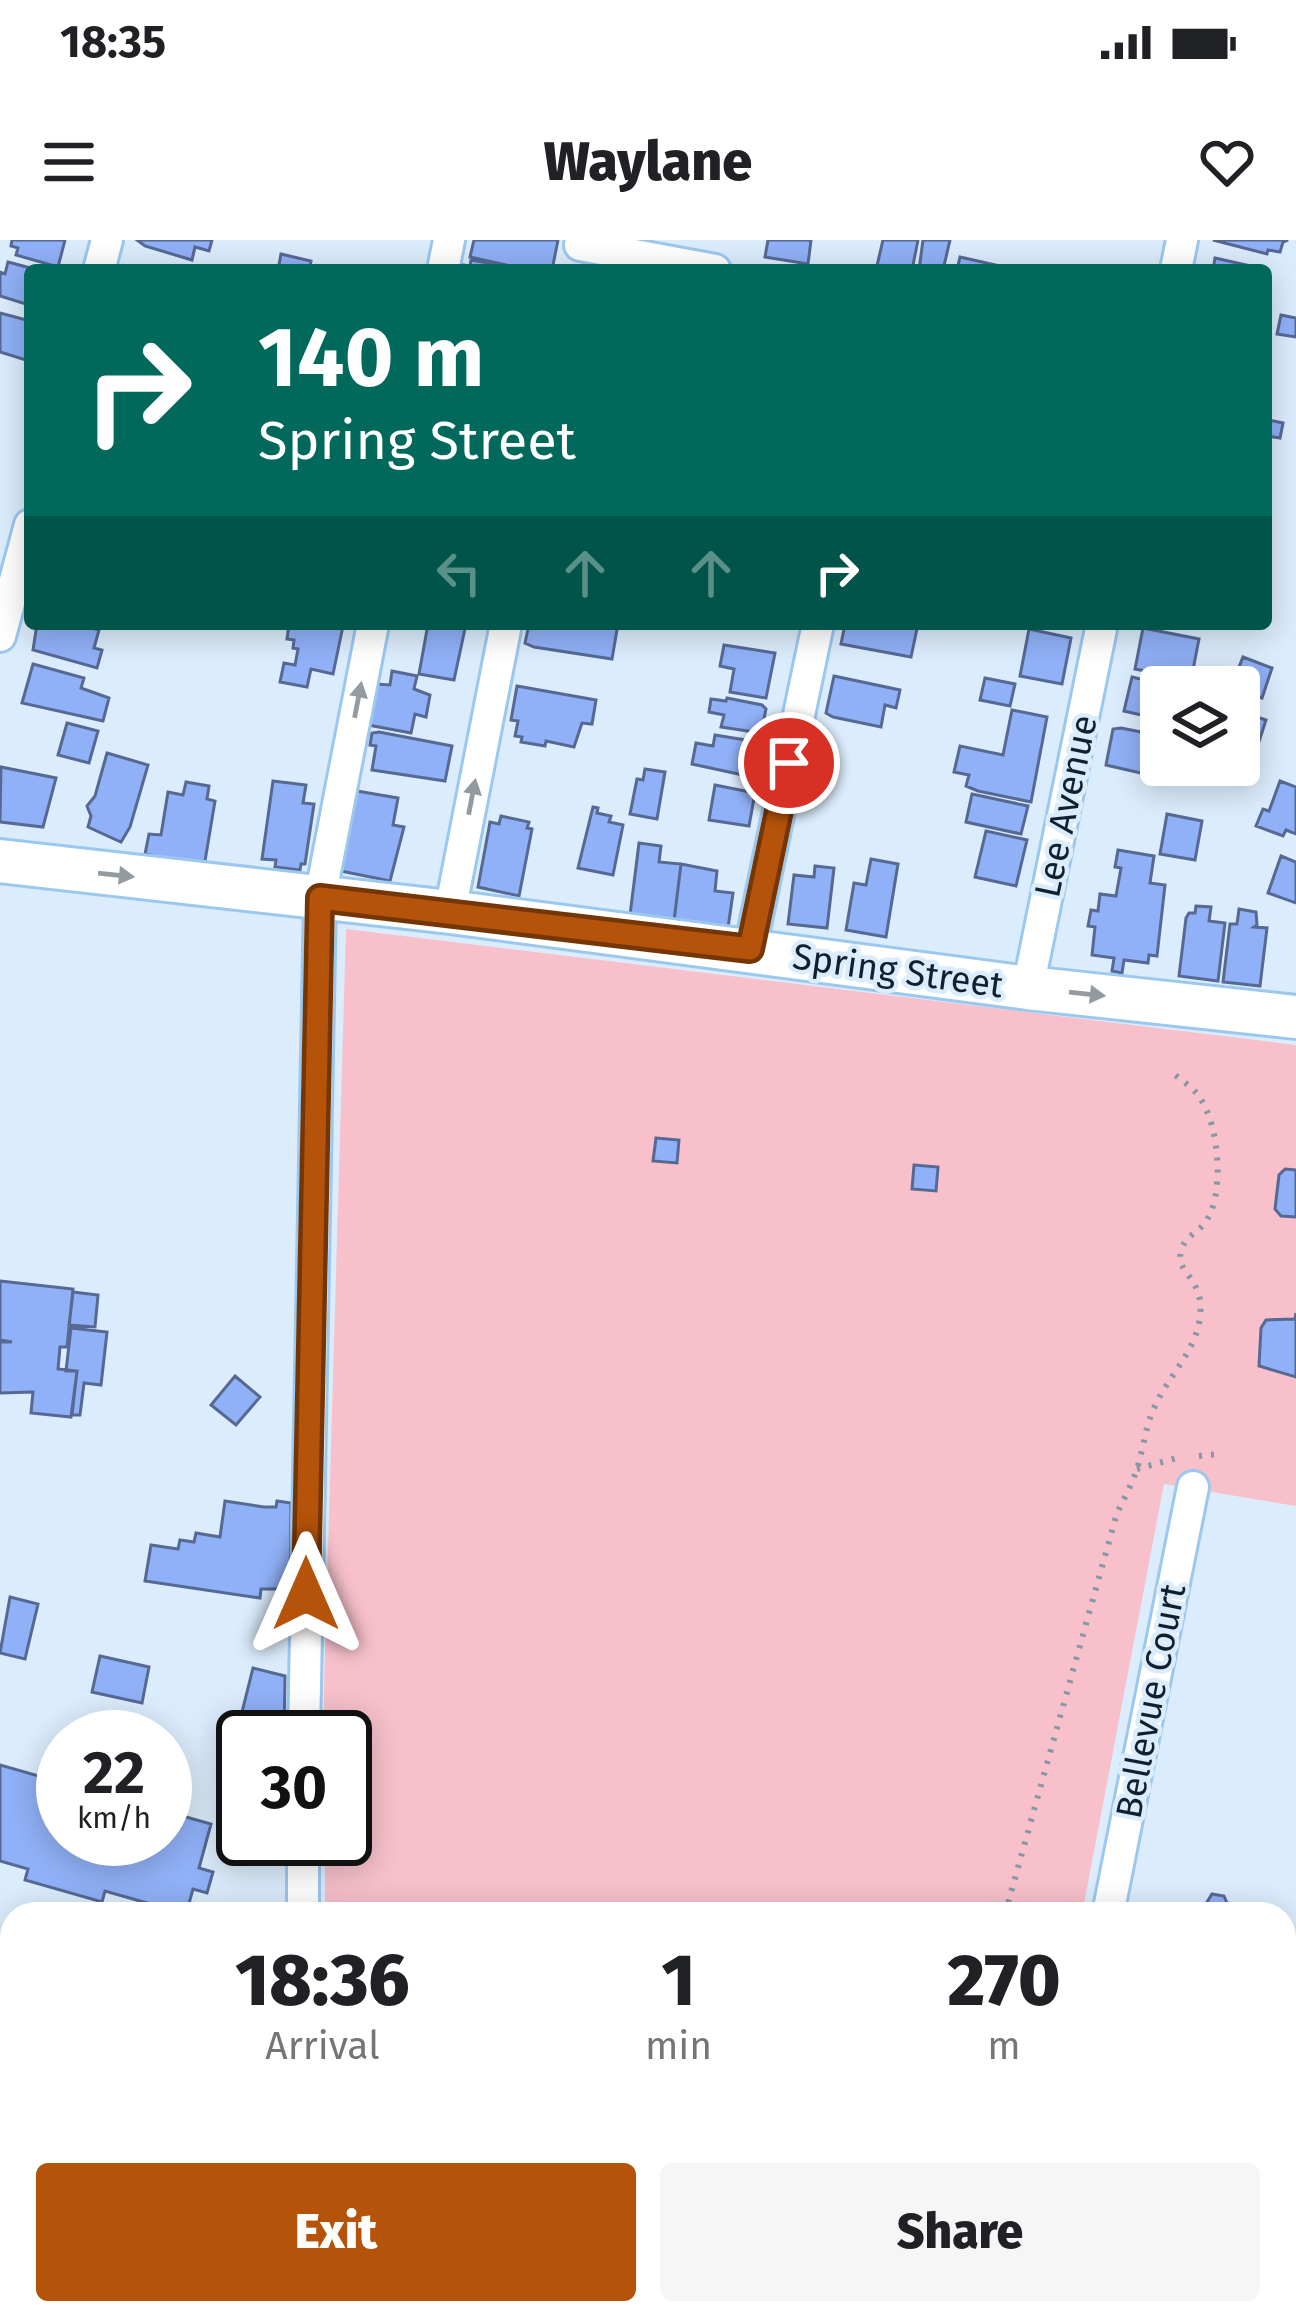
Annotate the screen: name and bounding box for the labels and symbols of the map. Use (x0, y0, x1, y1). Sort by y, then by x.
one-way arrow (350, 681, 369, 719)
street label: Lee Avenue (1025, 711, 1107, 901)
pin (738, 712, 840, 814)
one-way arrow (463, 777, 482, 815)
one-way arrow (98, 865, 135, 884)
street label: Spring Street (790, 934, 1006, 1008)
one-way arrow (1069, 985, 1106, 1004)
position arrow (243, 1531, 369, 1657)
street label: Bellevue Court (1107, 1580, 1195, 1822)
speed limit sign: 30 (216, 1710, 372, 1866)

